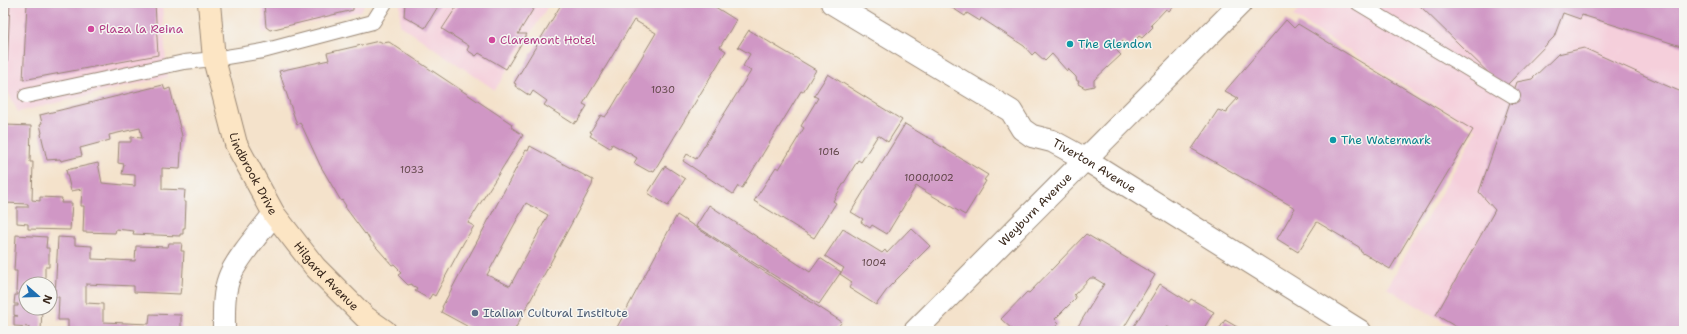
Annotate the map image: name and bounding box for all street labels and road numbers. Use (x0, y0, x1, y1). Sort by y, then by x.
street label: Lindbrook Drive (225, 131, 281, 218)
street label: Tiverton Avenue (1050, 135, 1139, 197)
street label: Weyburn Avenue (995, 169, 1076, 250)
street label: Hilgard Avenue (290, 238, 362, 314)

